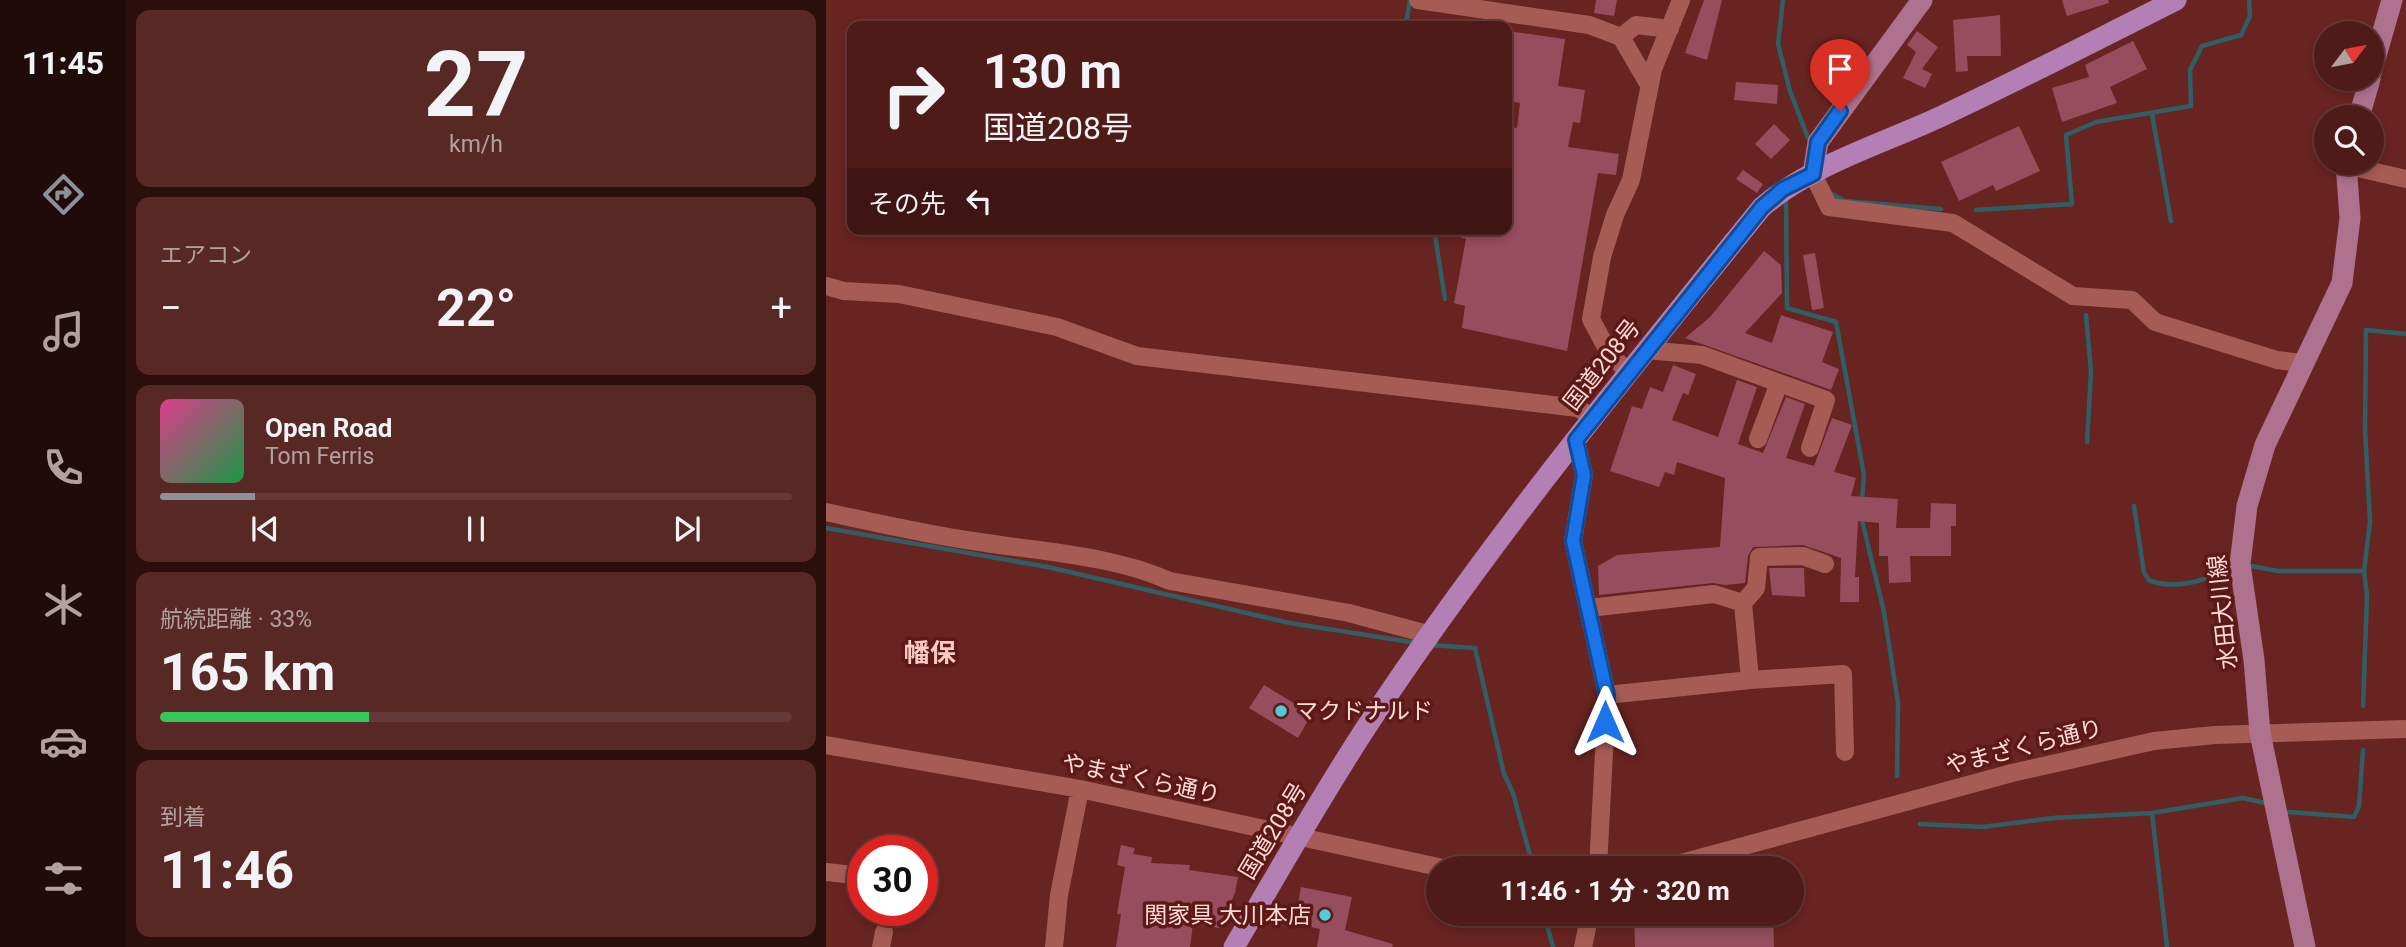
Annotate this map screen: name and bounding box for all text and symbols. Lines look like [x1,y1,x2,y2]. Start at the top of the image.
north arrow [2314,21,2384,91]
map controls [2314,21,2384,175]
text: 27 [424,32,528,138]
pin [1810,39,1870,111]
text: 130 m [983,43,1122,100]
text: 11:45 [22,44,104,82]
icon: right [868,49,959,140]
icon: arrive [1821,50,1859,88]
button: search [2314,105,2384,175]
text: 国道208号 [983,109,1133,147]
text: km/h [449,131,503,158]
icon: directions [39,170,88,219]
icon: left [960,182,998,220]
text: その先 [868,189,946,219]
text: エアコン [160,242,252,269]
text: 22° [436,278,516,339]
text: − [160,286,182,330]
text: + [770,286,792,330]
icon: music [39,307,88,356]
street label: 国道208号 [1558,314,1646,416]
text: Open Road [265,413,393,443]
icon: phone [39,443,88,492]
text: Tom Ferris [265,443,374,470]
icon: previous [246,510,284,548]
icon: pause [457,510,495,548]
icon: next [668,510,706,548]
street label: 水田大川線 [2204,553,2242,671]
icon: climate [39,580,88,629]
text: 航続距離 · 33% [160,606,312,633]
district label: 幡保 [904,638,956,668]
text: 165 km [160,642,335,703]
position arrow [1568,685,1642,759]
place label: マクドナルド [1295,698,1433,725]
marker: マクドナルド [1273,703,1289,719]
street label: やまざくら通り [1943,714,2105,780]
icon: car [39,717,88,766]
street label: やまざくら通り [1059,749,1223,809]
street label: 国道208号 [1234,778,1312,884]
text: 到着 [160,804,206,831]
speed limit sign: 30 [847,835,938,926]
text: 11:46 [160,840,294,901]
icon: filters [39,854,88,903]
text: 11:46 · 1 分 · 320 m [1500,876,1730,906]
place label: 関家具 大川本店 [1144,902,1311,929]
marker: 関家具 大川本店 [1317,907,1333,923]

